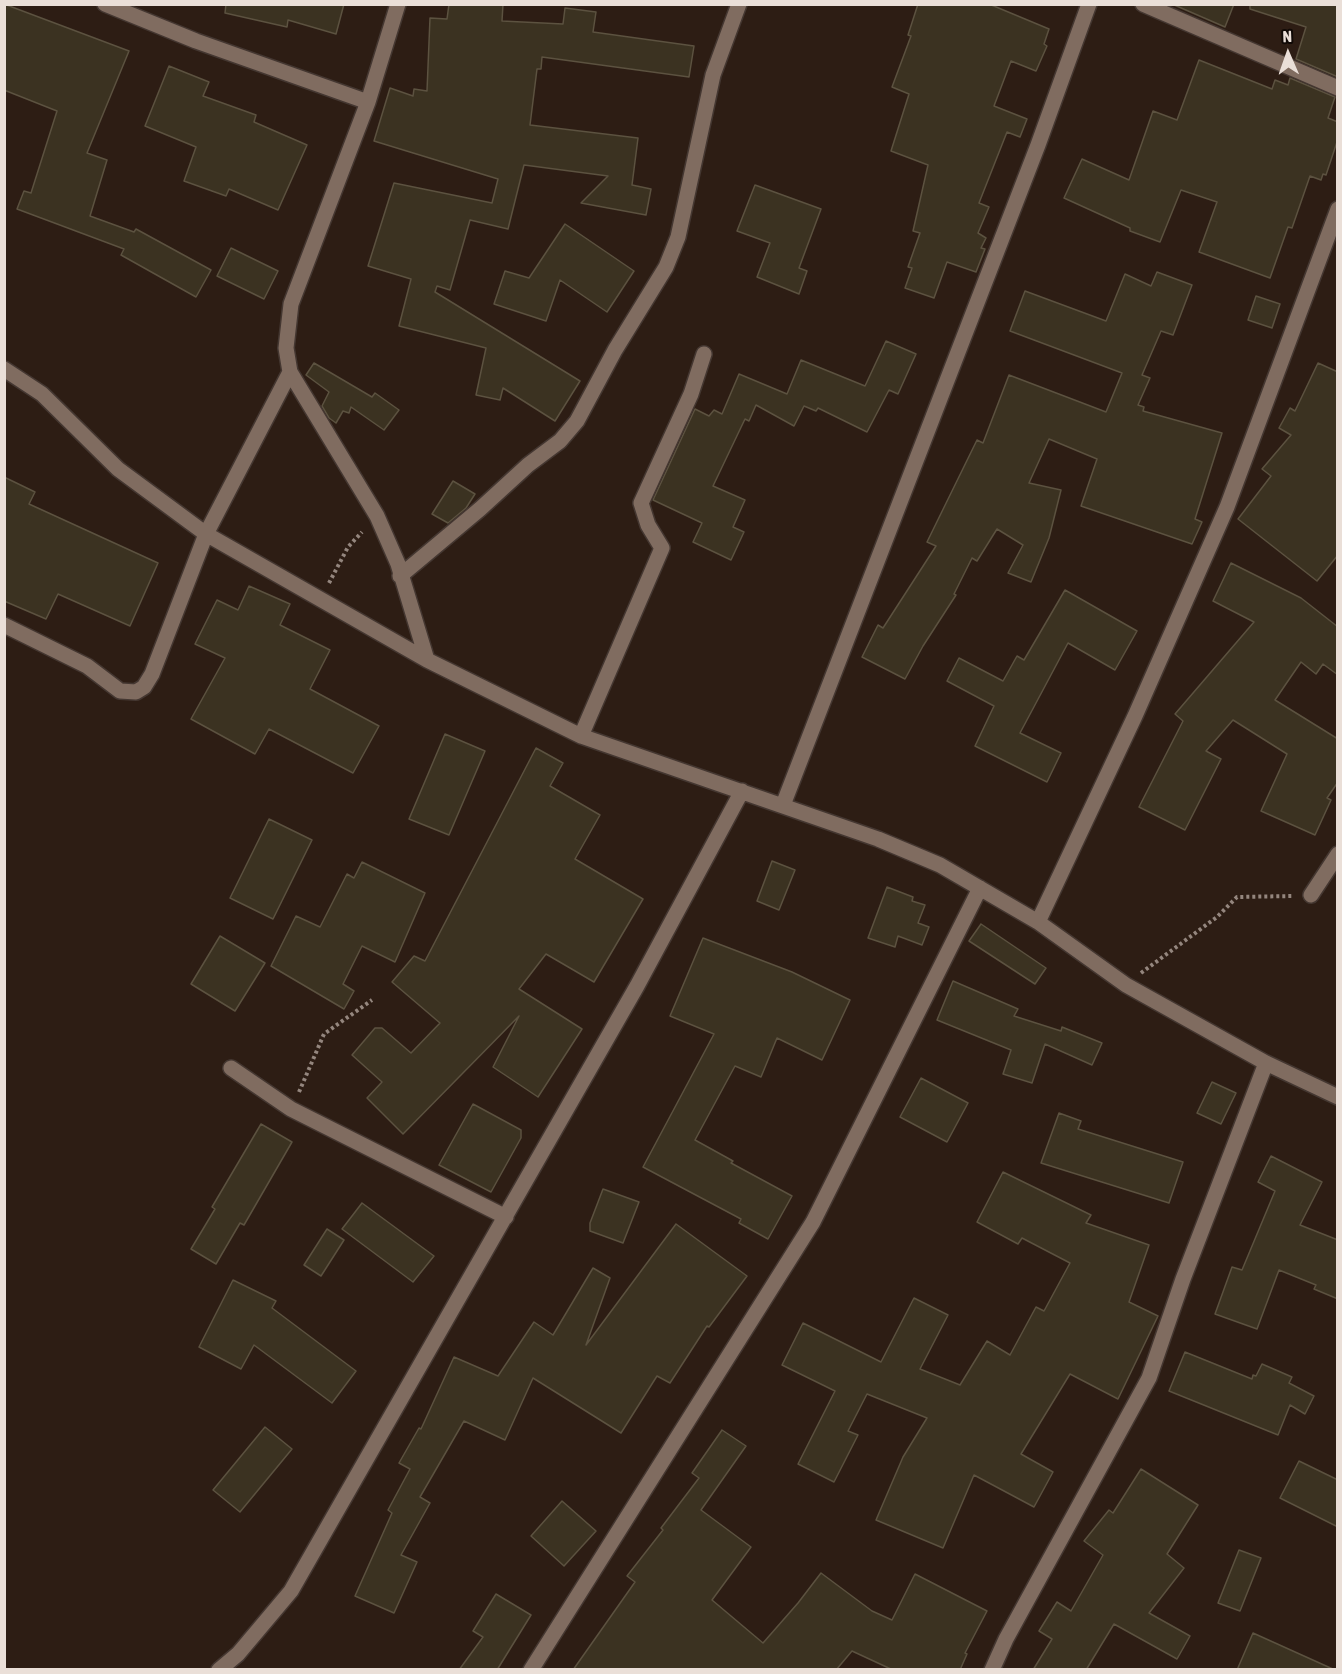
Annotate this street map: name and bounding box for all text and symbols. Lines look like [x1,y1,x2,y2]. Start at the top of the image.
north arrow [1258,24,1318,84]
text: N [1282,27,1292,45]

